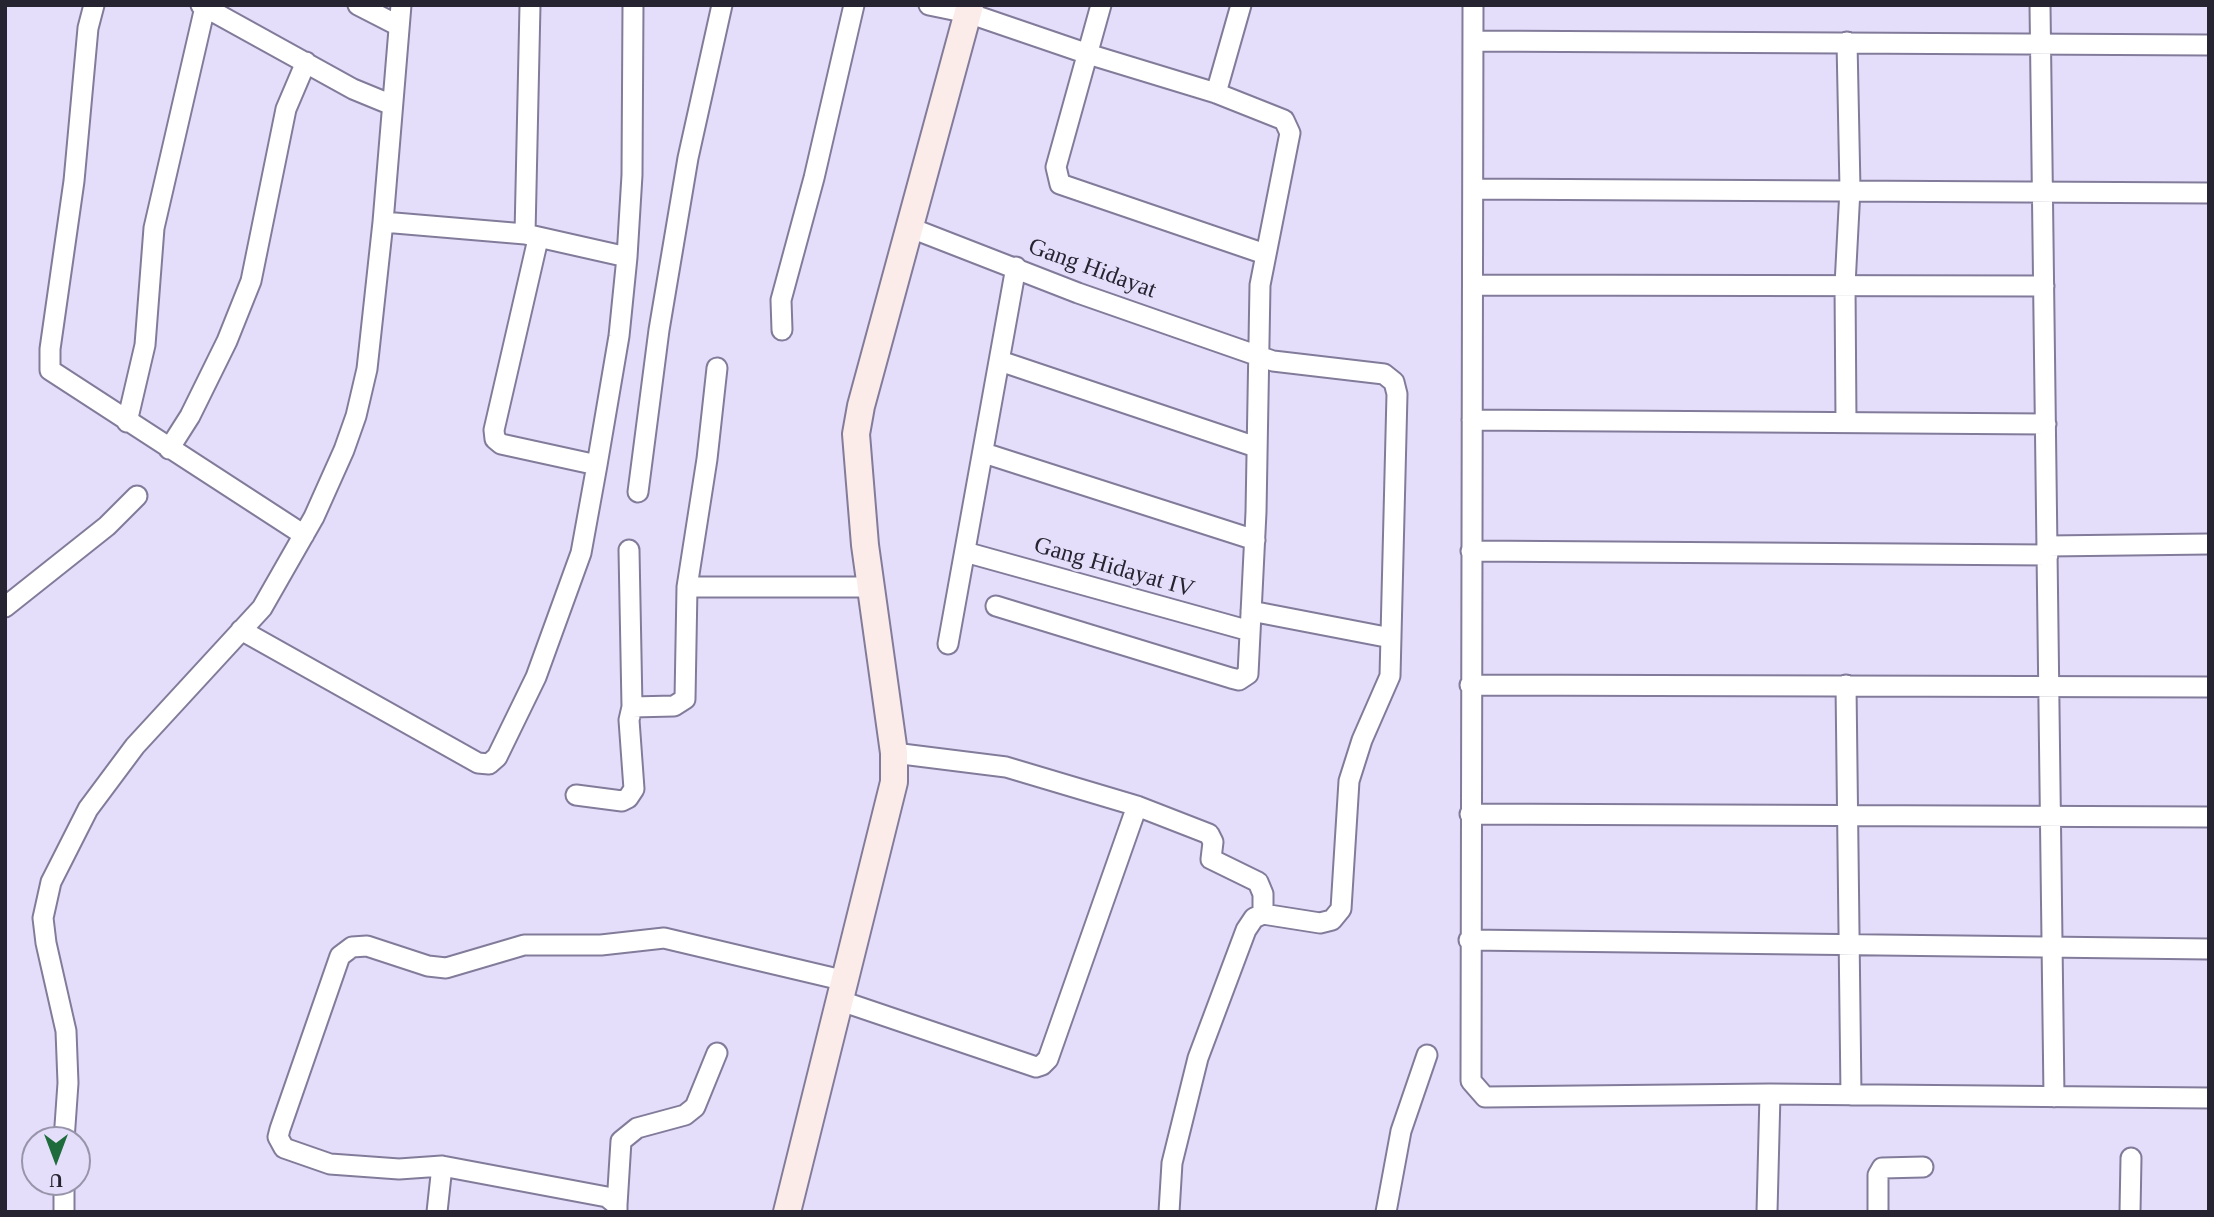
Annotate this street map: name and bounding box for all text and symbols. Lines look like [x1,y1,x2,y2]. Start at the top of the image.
street label: Gang Hidayat [1024,233,1160,305]
street label: Gang Hidayat IV [1031,531,1197,605]
north arrow [21,1126,91,1196]
text: U [49,1170,63,1191]

